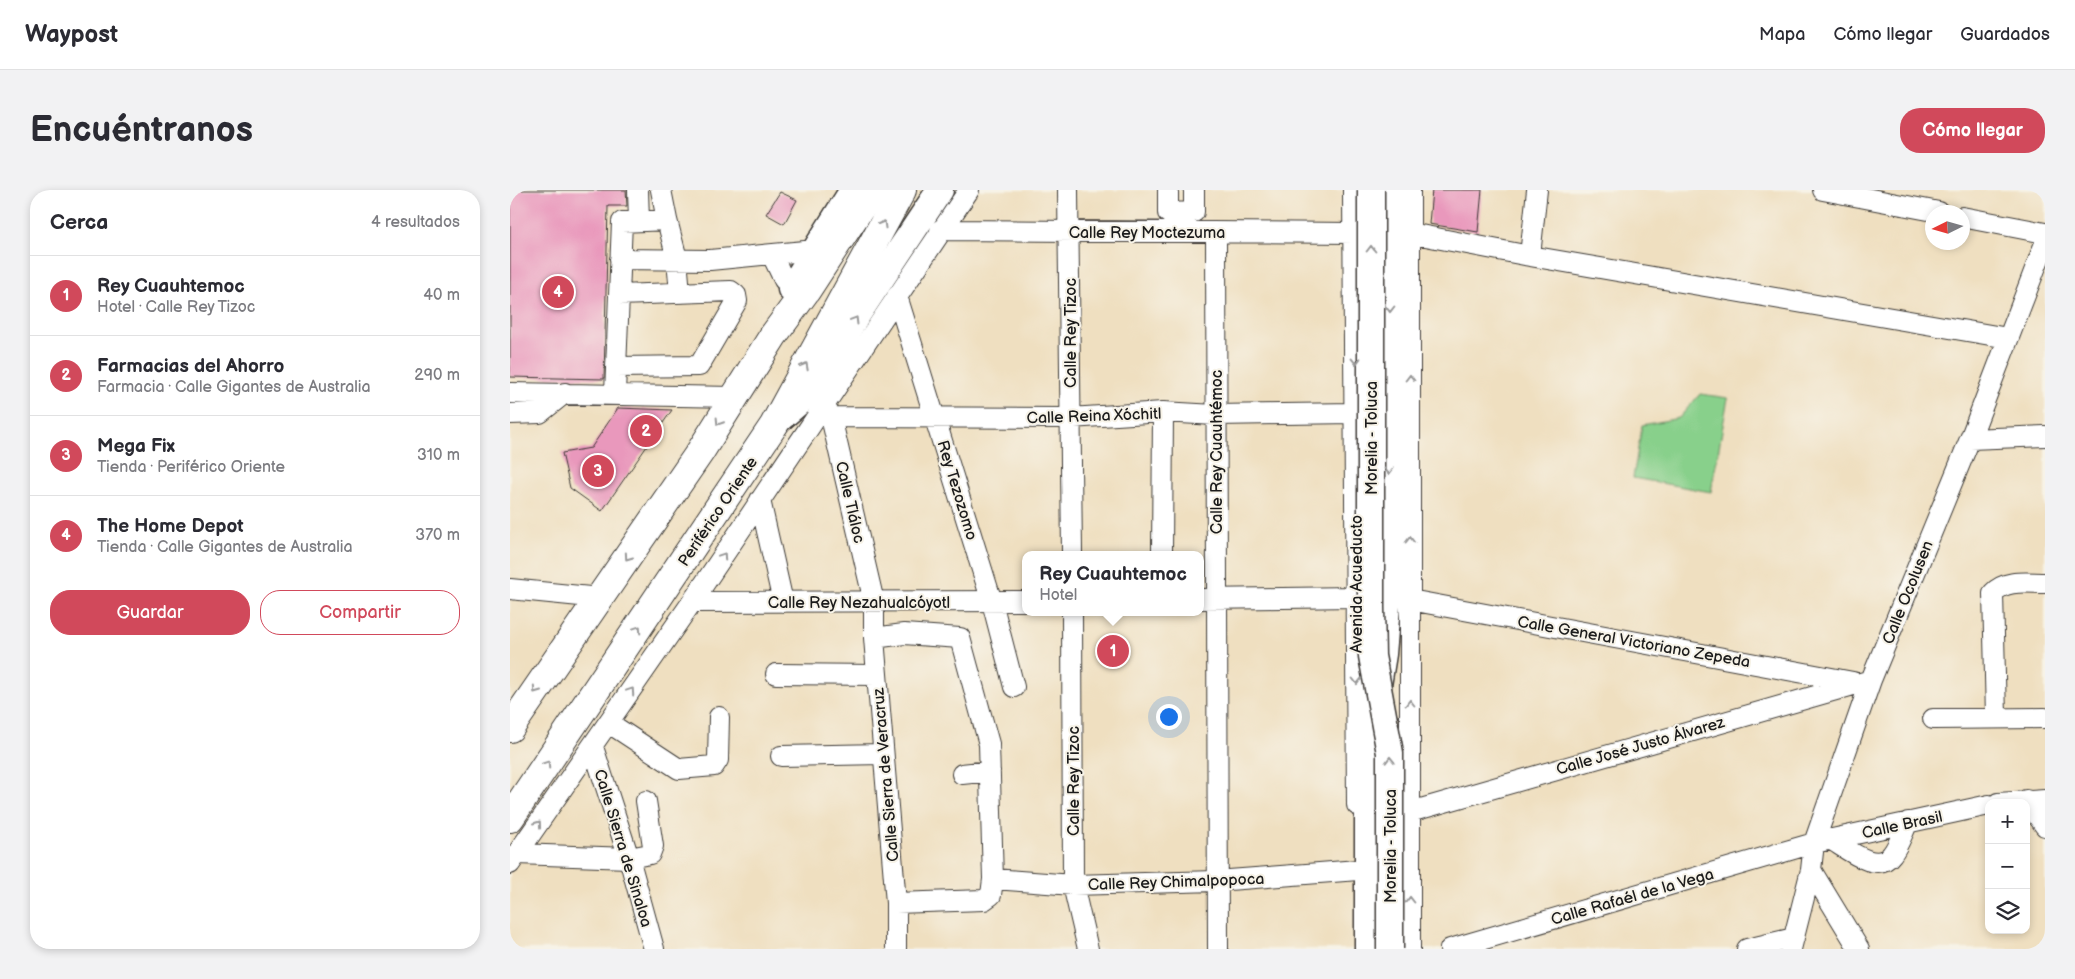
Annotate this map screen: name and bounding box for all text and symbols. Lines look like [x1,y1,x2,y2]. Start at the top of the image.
text: Waypost [25,20,118,49]
text: Mapa [1759,24,1805,45]
text: Cómo llegar [1833,24,1932,45]
text: Guardados [1960,24,2050,45]
button: Cómo llegar [1900,108,2045,153]
text: Encuéntranos [30,109,253,152]
north arrow [1925,205,1970,250]
text: Cerca [50,210,108,235]
text: 4 resultados [371,213,460,232]
one-way arrow [877,220,887,229]
street label: Calle Rey Moctezuma [1069,224,1225,243]
one-way arrow [1366,245,1376,253]
pin: 4 [542,273,574,311]
text: Rey Cuauhtemoc [97,275,245,298]
street label: Calle Rey Tizoc [1062,278,1081,388]
text: 1 [63,286,69,305]
text: 40 m [423,286,460,305]
text: Hotel · Calle Rey Tizoc [97,298,255,317]
one-way arrow [1385,305,1395,313]
one-way arrow [849,316,858,325]
text: Farmacias del Ahorro [97,355,284,378]
one-way arrow [1350,357,1361,365]
one-way arrow [799,363,809,372]
text: 2 [61,366,71,385]
text: 290 m [414,366,460,385]
street label: Calle Rey Cuauhtémoc [1208,370,1227,534]
one-way arrow [1405,374,1415,382]
text: Farmacia · Calle Gigantes de Australia [97,378,371,397]
street label: Morelia - Toluca [1363,381,1382,495]
street label: Calle Reina Xóchitl [1026,405,1162,428]
pin: 2 [630,412,662,450]
one-way arrow [715,416,725,425]
text: Mega Fix [97,435,175,458]
street label: Rey Tezozomo [932,438,981,543]
text: 3 [61,446,71,465]
text: 310 m [417,446,460,465]
pin: 3 [582,452,614,490]
street label: Periférico Oriente [675,453,762,570]
text: Tienda · Periférico Oriente [97,458,285,477]
street label: Calle Tláloc [831,459,868,545]
one-way arrow [1384,468,1394,475]
text: The Home Depot [97,515,244,538]
street label: Avenida Acueducto [1348,515,1367,653]
text: 4 [61,526,71,545]
text: 370 m [415,526,460,545]
one-way arrow [1405,536,1415,544]
text: Tienda · Calle Gigantes de Australia [97,538,353,557]
street label: Calle Ocolusen [1879,538,1938,647]
one-way arrow [625,551,634,560]
popup [1022,551,1204,616]
one-way arrow [717,553,726,562]
text: Rey Cuauhtemoc [1039,563,1187,586]
text: Hotel [1039,586,1077,605]
button: Guardar [50,590,250,635]
button: Compartir [260,590,460,635]
street label: Calle Rey Nezahualcóyotl [768,594,950,613]
street label: Calle General Victoriano Zepeda [1516,613,1752,672]
one-way arrow [632,625,641,635]
pin: 1 [1097,632,1129,670]
one-way arrow [1352,678,1362,685]
one-way arrow [533,685,542,694]
one-way arrow [625,687,634,697]
street label: Calle Sierra de Veracruz [869,687,904,863]
one-way arrow [1405,699,1415,706]
your location [1156,704,1182,730]
street label: Calle José Justo Álvarez [1554,711,1727,780]
street label: Calle Rey Tizoc [1065,726,1084,836]
one-way arrow [1385,756,1395,764]
one-way arrow [541,760,550,769]
street label: Calle Sierra de Sinaloa [589,767,656,930]
street label: Morelia - Toluca [1382,789,1401,903]
map controls [1985,799,2030,934]
button: + [1985,799,2030,844]
street label: Calle Brasil [1860,808,1944,843]
one-way arrow [532,820,541,830]
button: − [1985,844,2030,889]
street label: Calle Rafaél de la Vega [1549,865,1716,930]
street label: Calle Rey Chimalpopoca [1087,870,1265,895]
button: layers [1985,889,2030,934]
one-way arrow [1405,896,1415,904]

